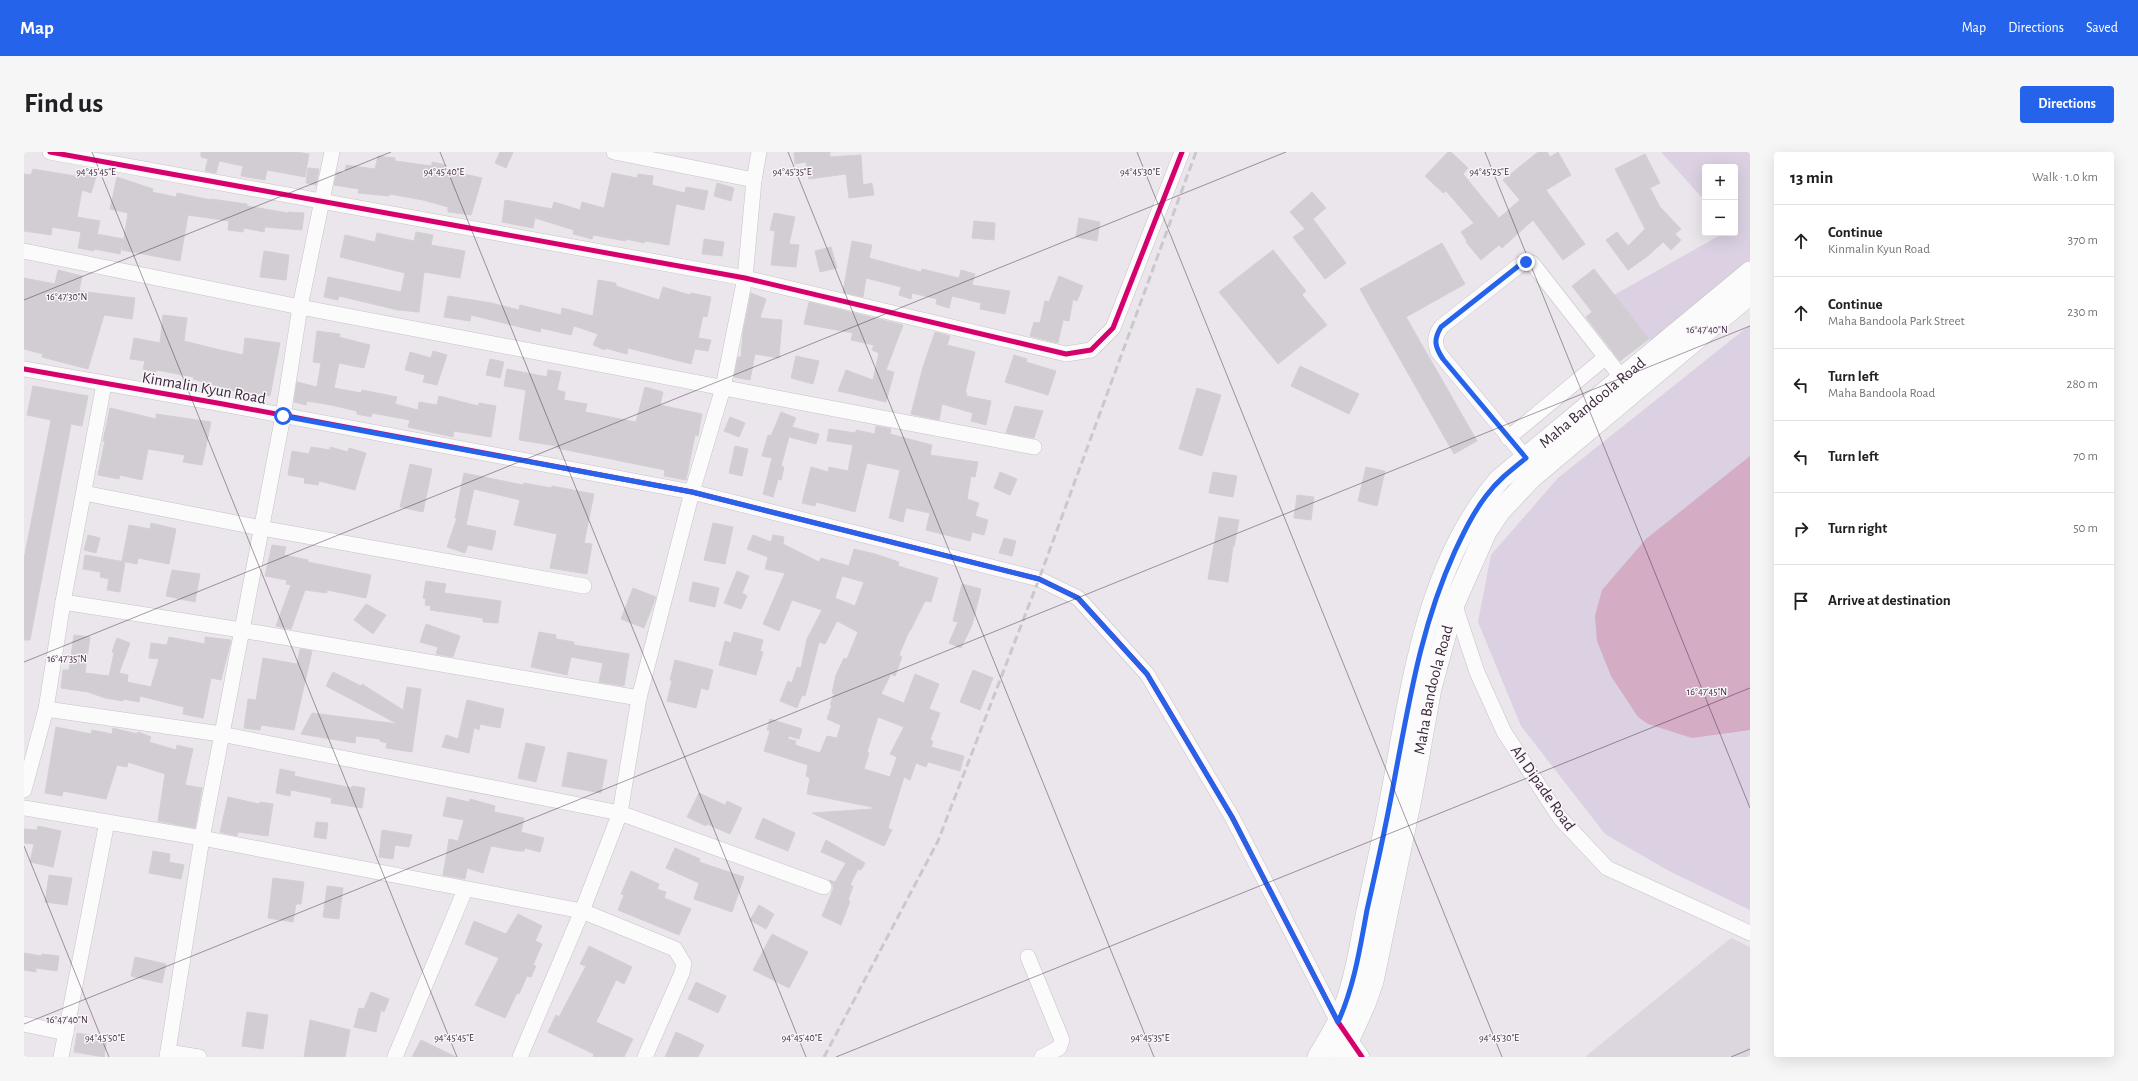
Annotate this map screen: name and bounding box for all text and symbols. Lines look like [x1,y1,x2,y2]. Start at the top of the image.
text: Map [20,19,54,38]
text: Map [1962,21,1986,35]
text: Directions [2008,21,2064,35]
text: Saved [2086,21,2118,35]
button: Directions [2020,86,2114,123]
text: Find us [24,90,103,118]
map controls [1702,164,1738,236]
button: + [1702,164,1738,200]
text: 94°45'45"E [76,167,116,177]
text: 94°45'40"E [424,167,465,177]
text: 94°45'35"E [772,167,812,177]
text: 94°45'30"E [1120,167,1160,177]
text: 94°45'25"E [1469,167,1509,177]
text: 13 min [1790,169,1833,186]
text: Walk · 1.0 km [2032,171,2098,184]
button: − [1702,200,1738,236]
text: Continue [1828,225,1883,240]
icon: ahead [1790,230,1812,252]
text: 370 m [2068,234,2098,247]
text: Kinmalin Kyun Road [1828,243,1930,256]
route end [1517,253,1535,271]
text: 16°47'30"N [47,292,87,302]
text: Continue [1828,297,1883,312]
icon: ahead [1790,302,1812,324]
text: 230 m [2067,306,2098,319]
text: Maha Bandoola Park Street [1828,315,1965,328]
text: 16°47'40"N [1686,325,1728,335]
street label: Maha Bandoola Road [1536,354,1648,451]
street label: Kinmalin Kyun Road [141,369,267,408]
text: Turn left [1828,369,1879,384]
icon: left [1790,374,1812,396]
text: 280 m [2067,378,2098,391]
text: Maha Bandoola Road [1828,387,1935,400]
route start [274,407,292,425]
icon: left [1790,446,1812,468]
text: Turn left [1828,449,1879,464]
text: 70 m [2073,450,2098,463]
icon: right [1790,518,1812,540]
text: Turn right [1828,521,1887,536]
text: 50 m [2073,522,2098,535]
icon: arrive [1790,590,1812,612]
text: Arrive at destination [1828,593,1951,608]
street label: Maha Bandoola Road [1411,623,1456,756]
text: 16°47'35"N [47,654,87,664]
text: 16°47'45"N [1687,687,1727,697]
street label: Ah Dipade Road [1508,742,1578,834]
text: 16°47'40"N [46,1015,88,1025]
text: 94°45'50"E [85,1033,125,1043]
text: 94°45'45"E [434,1033,474,1043]
text: 94°45'40"E [782,1033,823,1043]
text: 94°45'35"E [1130,1033,1170,1043]
text: 94°45'30"E [1479,1033,1519,1043]

